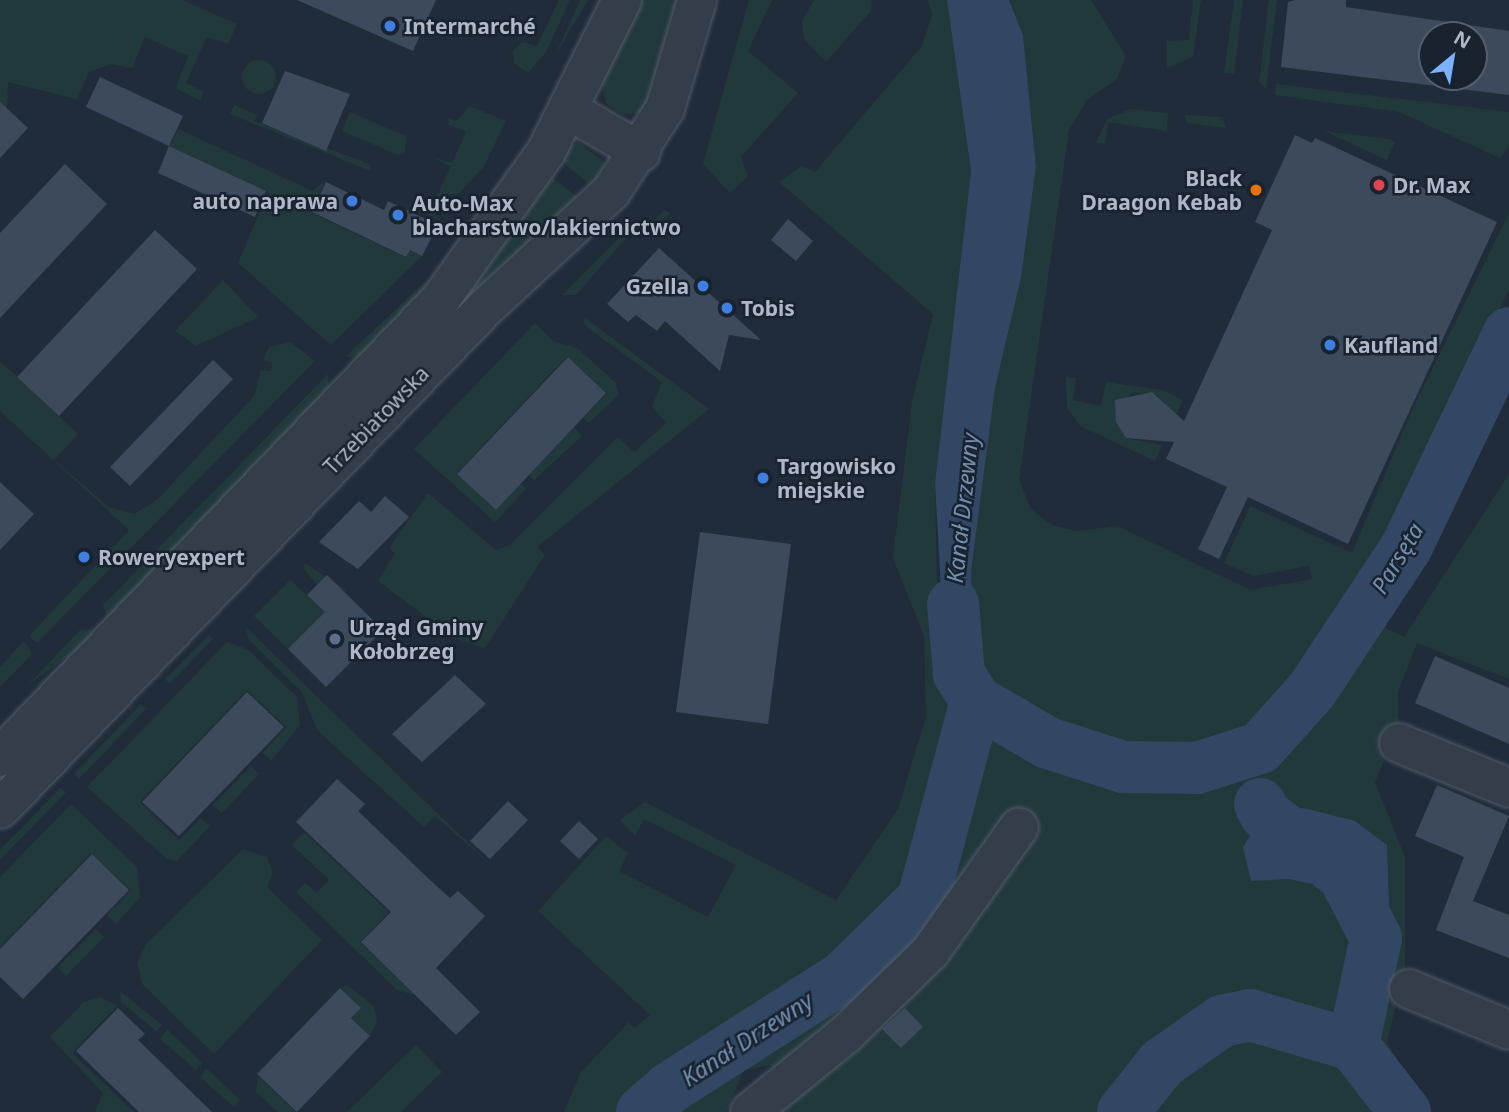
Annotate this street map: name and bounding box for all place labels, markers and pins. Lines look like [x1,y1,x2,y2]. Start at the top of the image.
place label: Intermarché [404,13,536,39]
marker: Intermarché [382,18,398,34]
place label: Black Draagon Kebab [1081,165,1242,215]
place label: Dr. Max [1393,172,1470,198]
marker: Dr. Max [1371,177,1387,193]
marker: Black Draagon Kebab [1248,182,1264,198]
place label: auto naprawa [192,188,338,214]
place label: Auto-Max blacharstwo/lakiernictwo [412,190,681,240]
marker: auto naprawa [344,193,360,209]
marker: Auto-Max blacharstwo/lakiernictwo [390,207,406,223]
place label: Gzella [626,273,689,299]
marker: Gzella [695,278,711,294]
place label: Tobis [741,295,795,321]
marker: Tobis [719,300,735,316]
place label: Kaufland [1344,332,1438,358]
marker: Kaufland [1322,337,1338,353]
place label: Targowisko miejskie [777,453,896,503]
marker: Targowisko miejskie [755,470,771,486]
place label: Roweryexpert [98,544,245,570]
marker: Roweryexpert [76,549,92,565]
place label: Urząd Gminy Kołobrzeg [349,614,484,664]
marker: Urząd Gminy Kołobrzeg [327,631,343,647]

